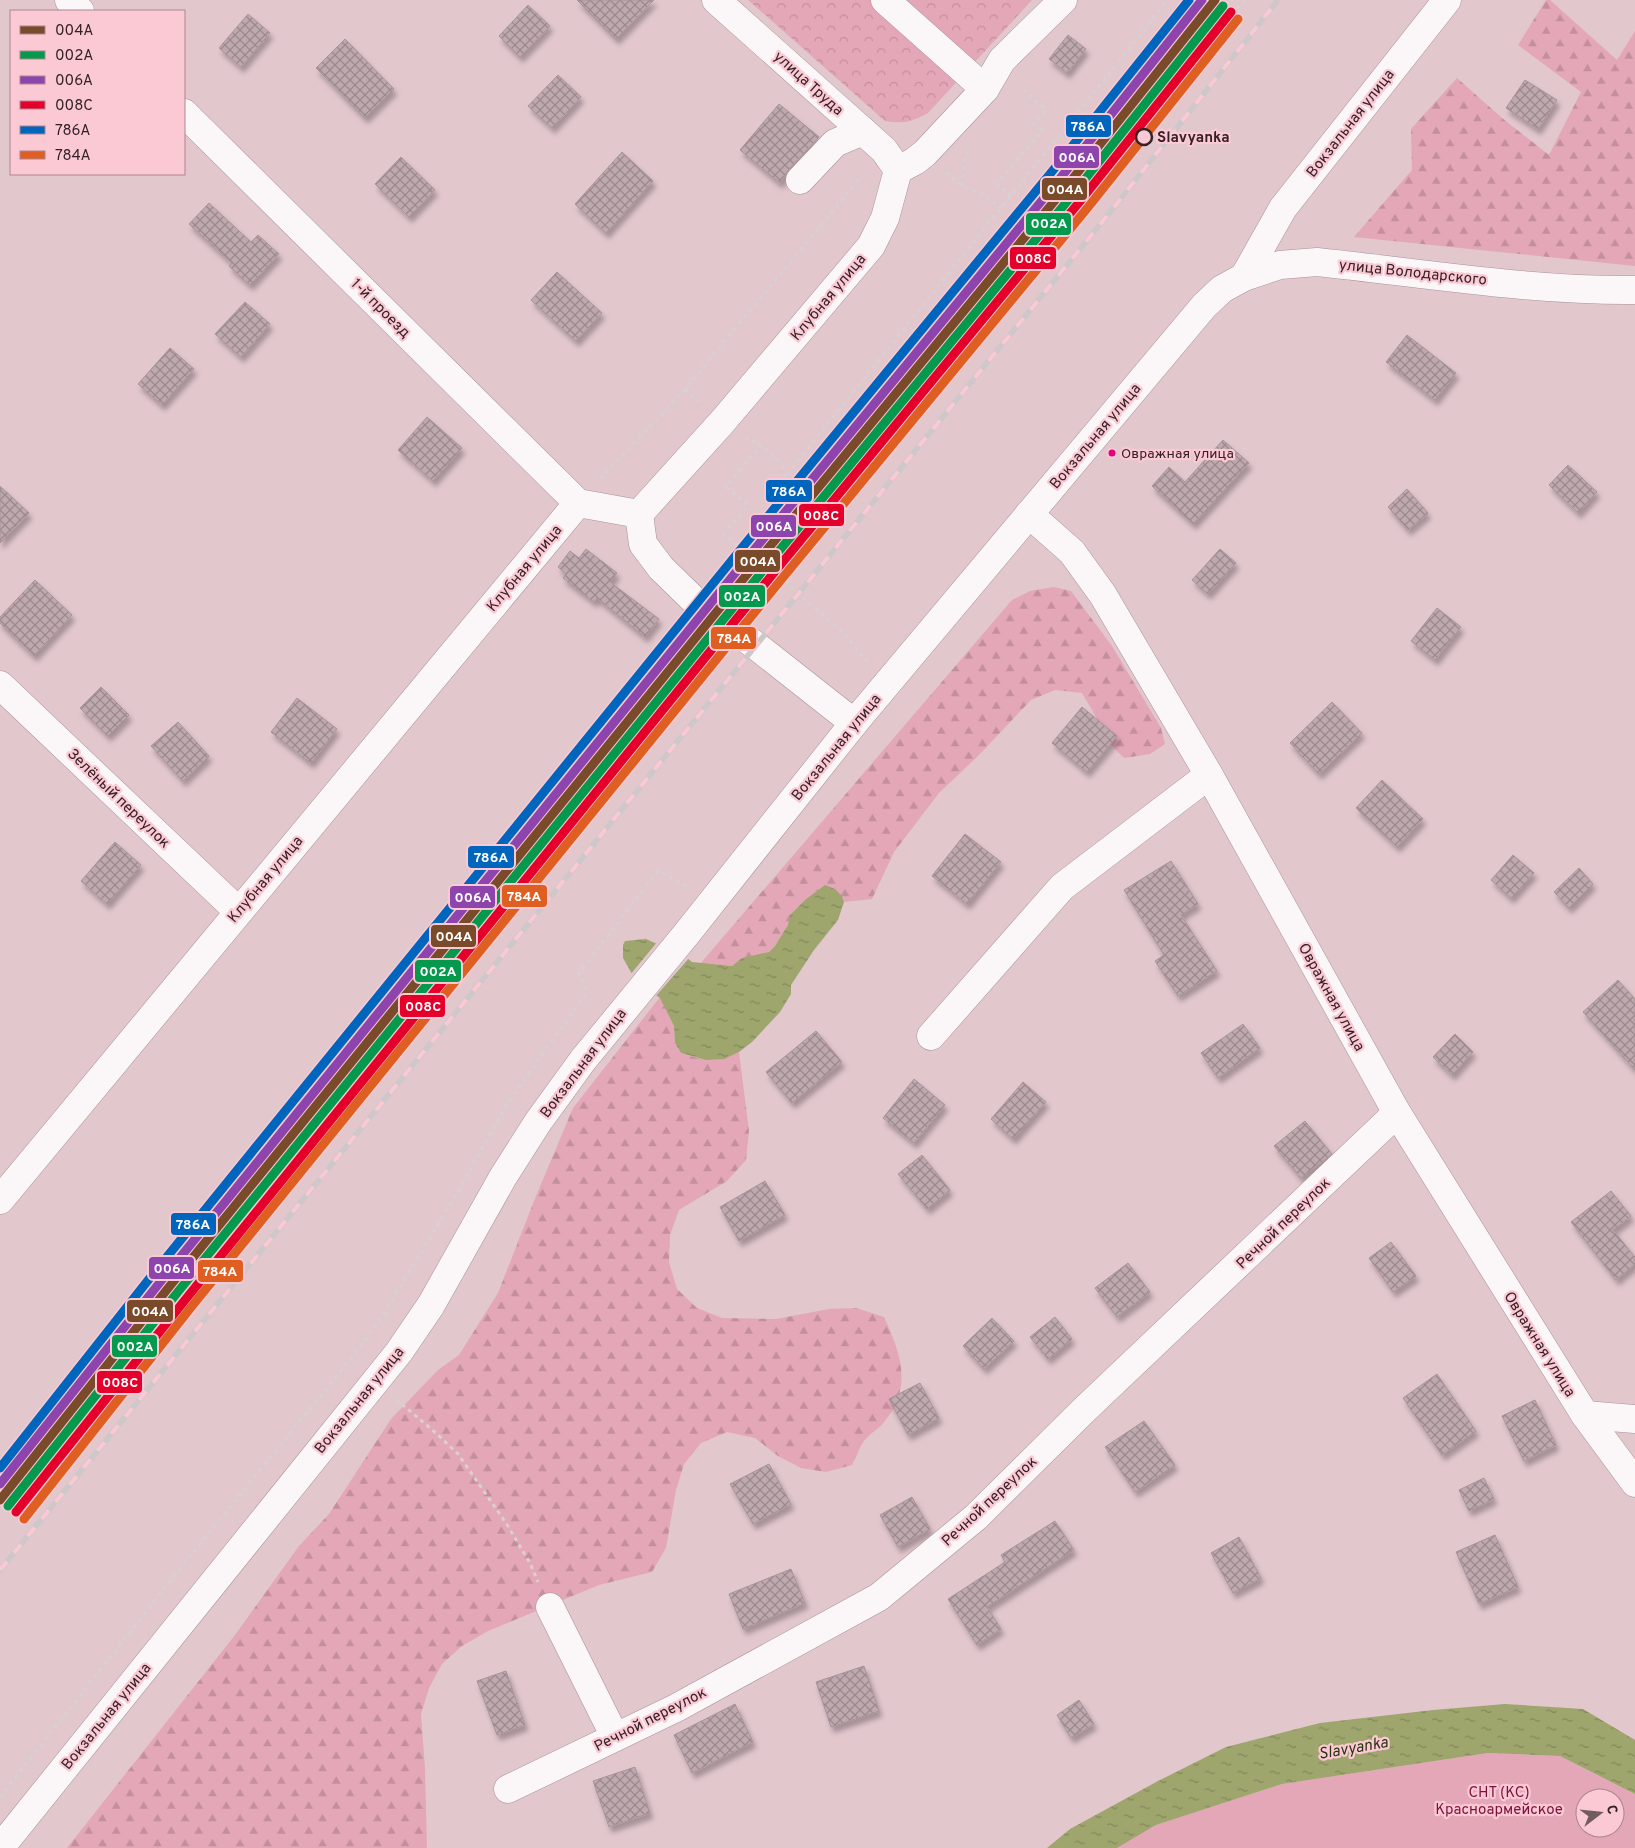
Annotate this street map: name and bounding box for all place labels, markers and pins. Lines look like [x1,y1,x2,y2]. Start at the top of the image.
marker: Slavyanka [1135,128,1153,146]
place label: Slavyanka [1157,129,1230,148]
place label: Овражная улица [1121,446,1234,463]
marker: Овражная улица [1107,448,1117,458]

